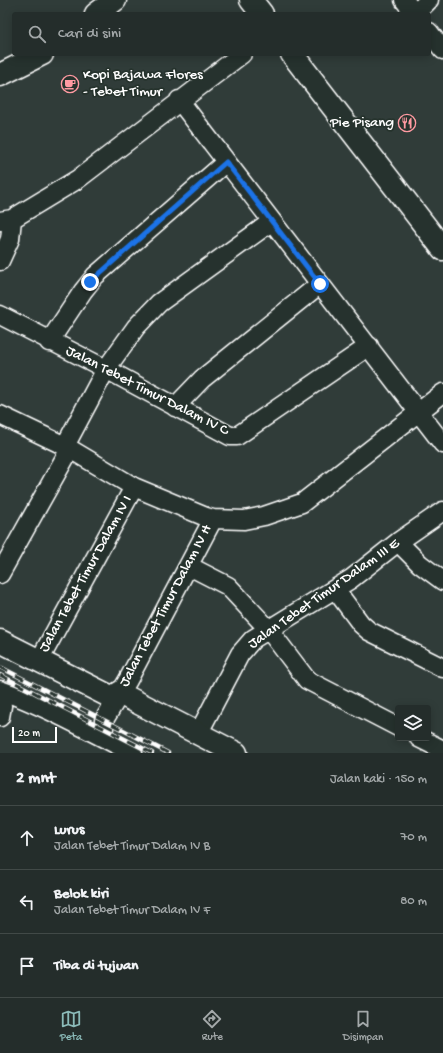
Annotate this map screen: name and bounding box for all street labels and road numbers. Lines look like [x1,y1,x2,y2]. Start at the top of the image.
street label: Jalan Tebet Timur Dalam IV C [62,342,232,440]
street label: Jalan Tebet Timur Dalam IV I [35,493,137,655]
street label: Jalan Tebet Timur Dalam IV H [116,521,217,690]
street label: Jalan Tebet Timur Dalam III E [245,534,404,653]

